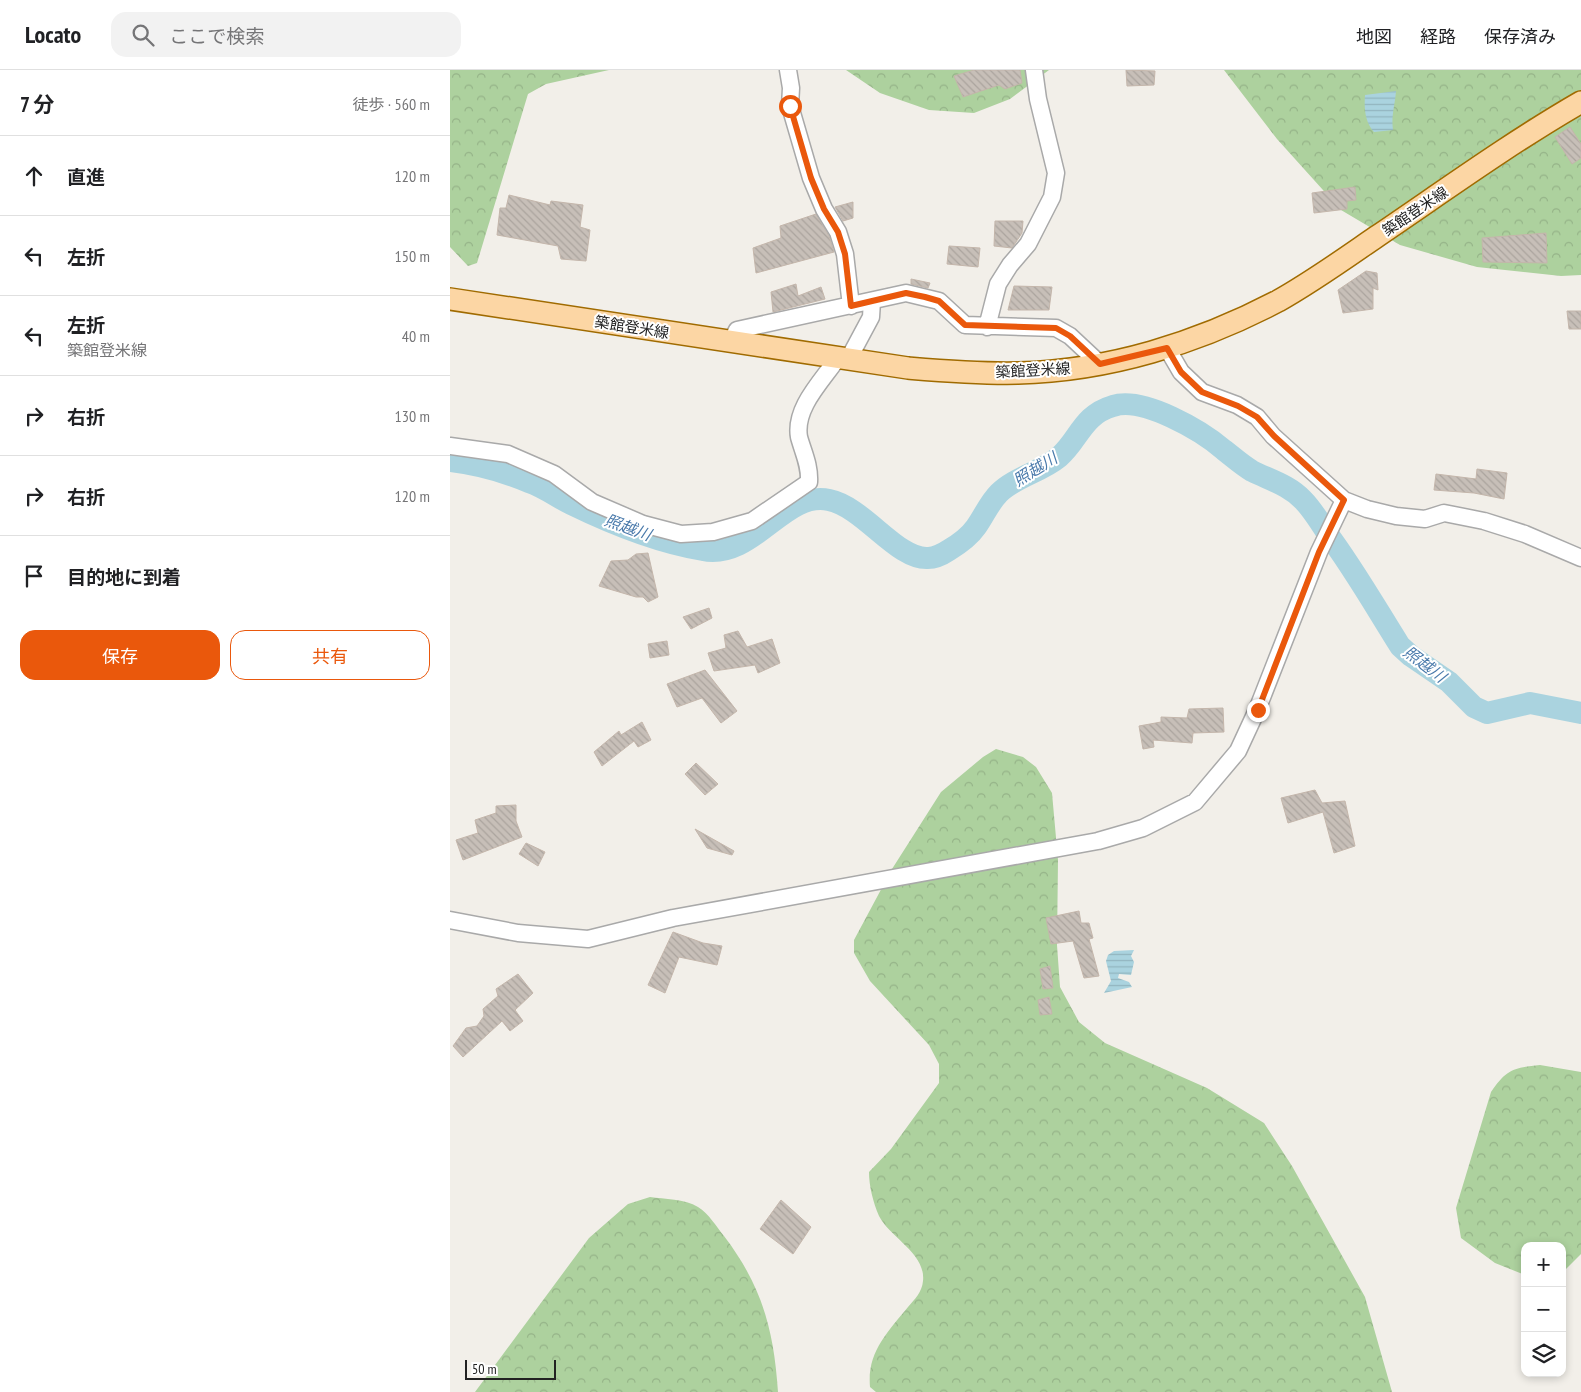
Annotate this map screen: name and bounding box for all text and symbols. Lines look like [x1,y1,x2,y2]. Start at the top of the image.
search box [111,12,461,57]
text: Locato [25,19,81,50]
icon: search [129,21,157,49]
text: ここで検索 [169,24,264,48]
text: 地図 [1356,25,1392,48]
text: 経路 [1420,25,1456,48]
text: 保存済み [1484,25,1556,48]
text: 7 分 [20,91,54,118]
text: 徒歩 · 560 m [352,94,430,114]
route start [779,95,802,118]
icon: ahead [20,162,48,190]
text: 直進 [67,165,105,189]
text: 120 m [395,166,430,186]
street label: 築館登米線 [1379,182,1451,240]
icon: left [20,242,48,270]
text: 左折 [67,245,105,269]
text: 150 m [395,246,430,266]
street label: 築館登米線 [593,312,671,342]
text: 左折 [67,313,105,337]
icon: left [20,322,48,350]
text: 40 m [402,326,430,346]
text: 築館登米線 [67,340,147,360]
street label: 築館登米線 [995,359,1071,381]
icon: right [20,402,48,430]
text: 右折 [67,405,105,429]
text: 130 m [395,406,430,426]
water label: 照越川 [1009,447,1062,490]
icon: right [20,482,48,510]
text: 右折 [67,485,105,509]
text: 120 m [395,486,430,506]
water label: 照越川 [602,509,656,545]
icon: arrive [20,562,48,590]
text: 目的地に到着 [67,565,181,589]
button: 保存 [20,630,220,680]
button: 共有 [230,630,430,680]
water label: 照越川 [1400,642,1452,688]
route end [1247,699,1270,722]
map controls [1521,1242,1566,1377]
button: + [1521,1242,1566,1287]
button: − [1521,1287,1566,1332]
button: layers [1521,1332,1566,1377]
scale bar [465,1357,556,1380]
text: 50 m [472,1360,497,1378]

